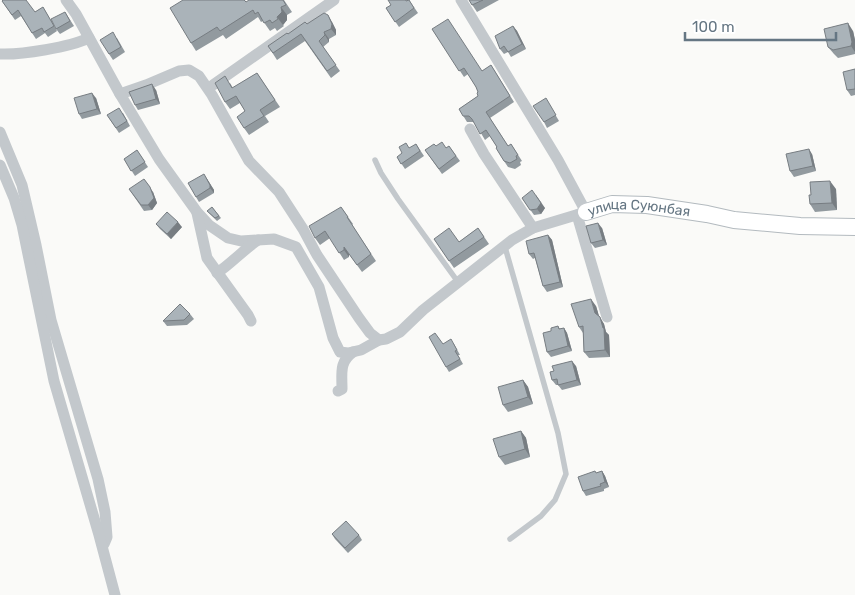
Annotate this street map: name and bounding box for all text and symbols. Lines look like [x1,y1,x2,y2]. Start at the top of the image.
scale bar [685,10,836,42]
text: 100 m [692,18,734,36]
street label: улица Суюнбая [586,196,691,220]

